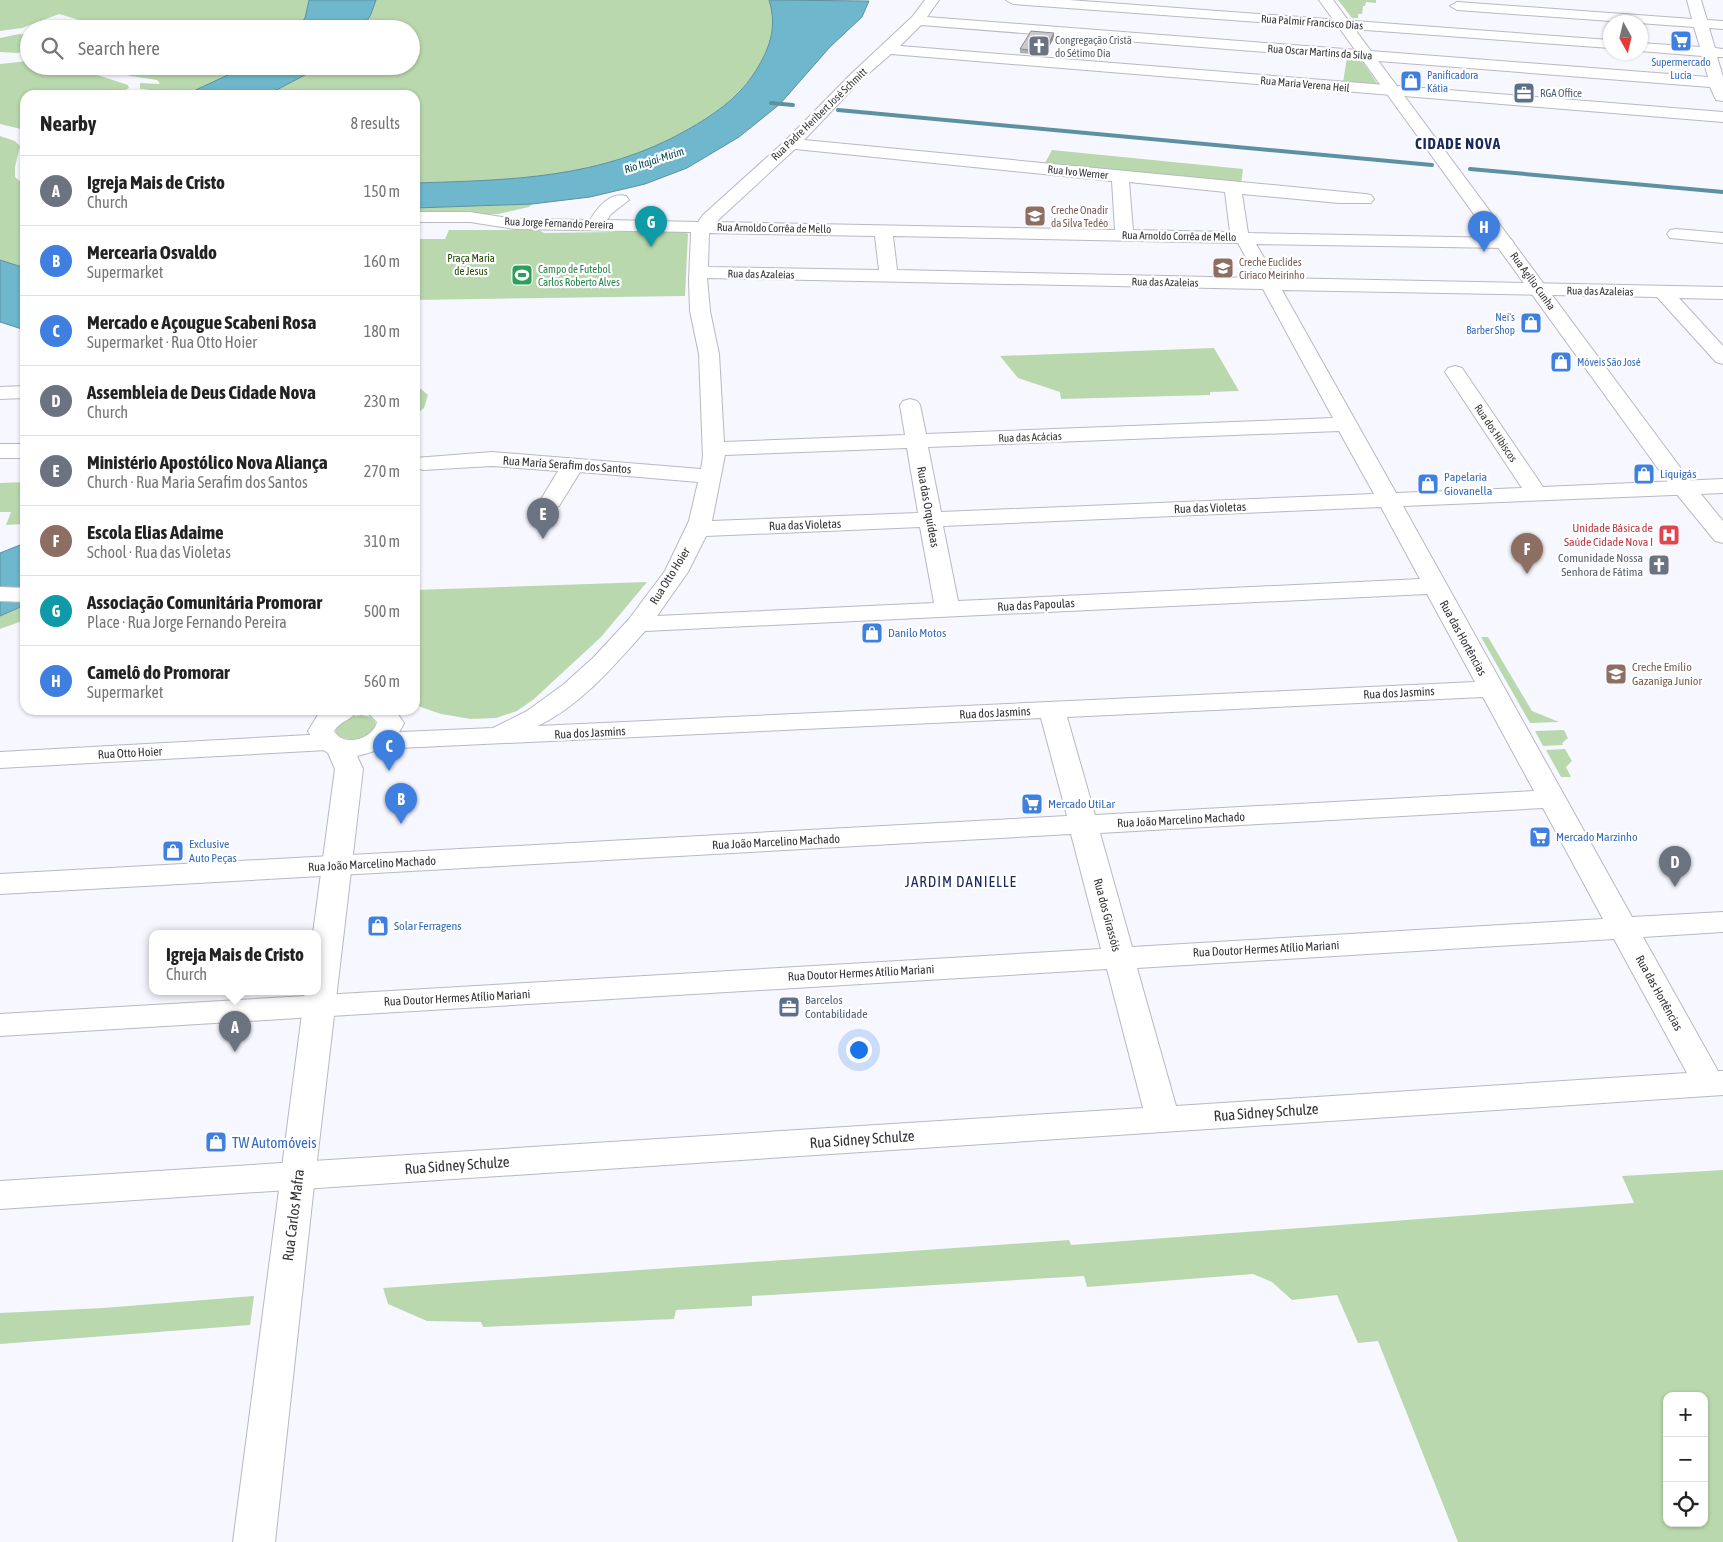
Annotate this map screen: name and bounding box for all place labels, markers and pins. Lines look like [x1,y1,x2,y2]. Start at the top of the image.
supermarket icon: Supermercado Lucia [1669,29,1693,53]
church icon: Congregação Cristã do Sétimo Dia [1027,34,1051,58]
place label: Congregação Cristã do Sétimo Dia [1055,34,1132,59]
place label: Supermercado Lucia [1651,56,1711,81]
shop icon: Panificadora Kátia [1399,69,1423,93]
place label: Panificadora Kátia [1427,69,1478,94]
office icon: RGA Office [1512,81,1536,105]
place label: RGA Office [1540,87,1582,99]
school or university icon: Creche Onadir da Silva Tedéo [1023,204,1047,228]
place label: Creche Onadir da Silva Tedéo [1051,204,1109,229]
pin: G [635,206,667,247]
pin: H [1468,211,1500,252]
school or university icon: Creche Euclides Ciriaco Meirinho [1211,256,1235,280]
place label: Creche Euclides Ciriaco Meirinho [1239,256,1305,281]
sports icon: Campo de Futebol Carlos Roberto Alves [510,263,534,287]
place label: Campo de Futebol Carlos Roberto Alves [538,263,620,288]
place label: Nei's Barber Shop [1466,311,1515,336]
shop icon: Nei's Barber Shop [1519,311,1543,335]
shop icon: Móveis São José [1549,350,1573,374]
place label: Móveis São José [1577,356,1641,368]
shop icon: Liquigás [1632,462,1656,486]
place label: Liquigás [1660,467,1696,481]
place label: Papelaria Giovanella [1444,470,1492,498]
shop icon: Papelaria Giovanella [1416,472,1440,496]
pin: E [527,498,559,539]
place label: Unidade Básica de Saúde Cidade Nova I [1564,521,1653,549]
hospital icon: Unidade Básica de Saúde Cidade Nova I [1657,523,1681,547]
pin: F [1511,533,1543,574]
place label: Comunidade Nossa Senhora de Fátima [1558,551,1643,579]
church icon: Comunidade Nossa Senhora de Fátima [1647,553,1671,577]
shop icon: Danilo Motos [860,621,884,645]
place label: Danilo Motos [888,626,946,640]
place label: Creche Emílio Gazaniga Junior [1632,660,1702,688]
school or university icon: Creche Emílio Gazaniga Junior [1604,662,1628,686]
pin: C [373,730,405,771]
pin: B [385,783,417,824]
supermarket icon: Mercado UtiLar [1020,792,1044,816]
place label: Mercado UtiLar [1048,797,1116,811]
supermarket icon: Mercado Marzinho [1528,825,1552,849]
place label: Mercado Marzinho [1556,830,1638,844]
place label: Exclusive Auto Peças [189,837,237,865]
shop icon: Exclusive Auto Peças [161,839,185,863]
pin: D [1659,846,1691,887]
shop icon: Solar Ferragens [366,914,390,938]
place label: Solar Ferragens [394,919,462,933]
place label: Barcelos Contabilidade [805,993,868,1021]
office icon: Barcelos Contabilidade [777,995,801,1019]
pin: A [219,1011,251,1052]
shop icon: TW Automóveis [204,1130,228,1154]
place label: TW Automóveis [232,1134,317,1151]

